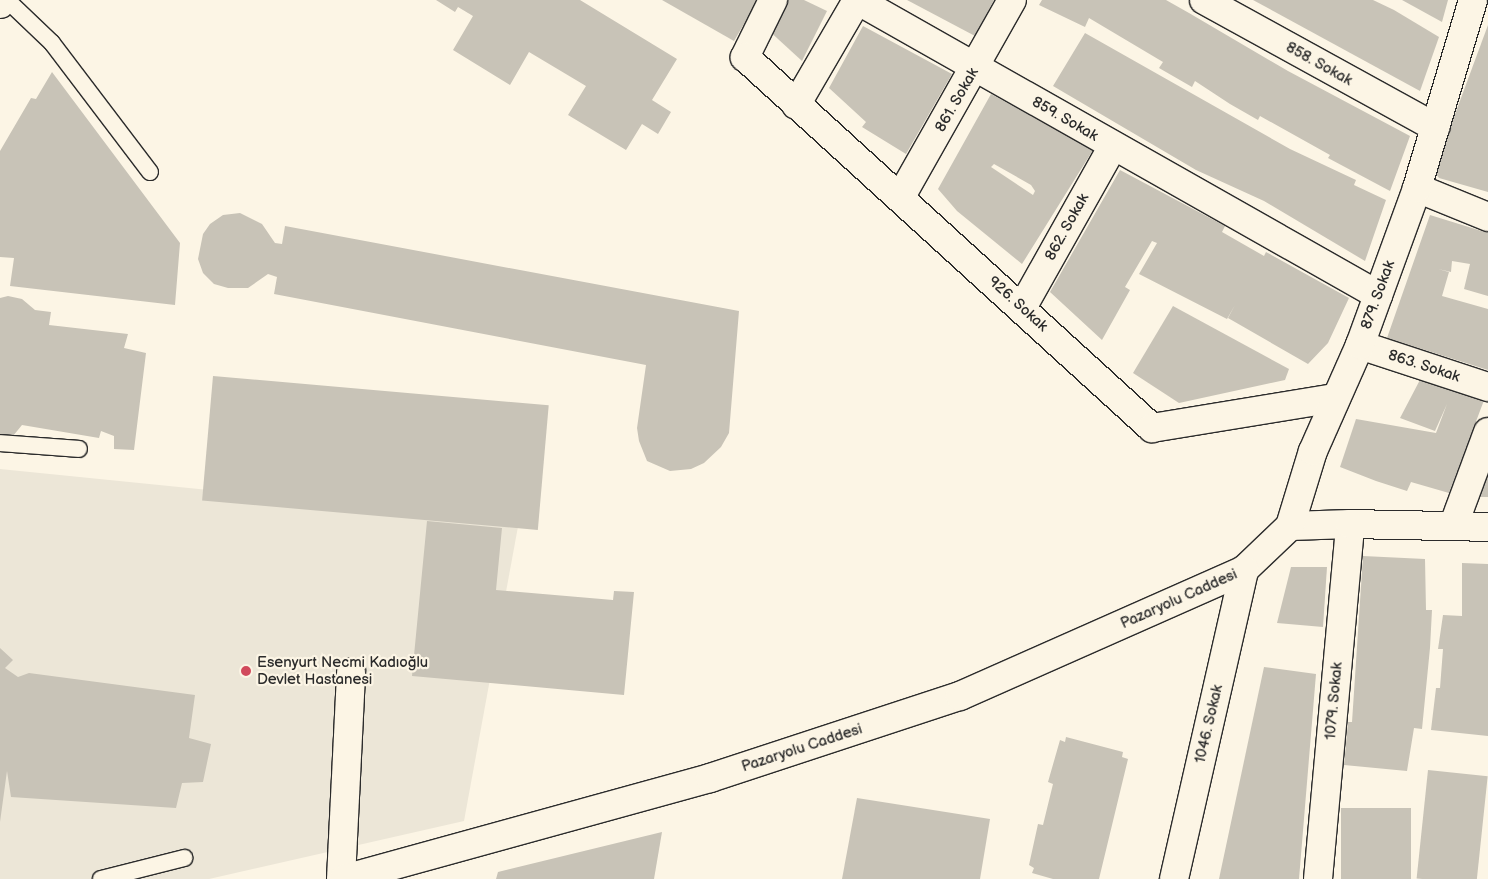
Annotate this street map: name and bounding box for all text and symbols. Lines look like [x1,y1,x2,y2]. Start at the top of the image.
street label: 858. Sokak [1282,38,1356,90]
street label: 861. Sokak [931,65,983,135]
street label: 859. Sokak [1029,93,1101,145]
street label: 862. Sokak [1041,190,1093,264]
street label: 879. Sokak [1357,258,1399,332]
street label: 926. Sokak [984,272,1052,336]
street label: 863. Sokak [1386,346,1462,386]
street label: Pazaryolu Caddesi [1118,565,1240,633]
place label: Esenyurt Necmi Kadıoğlu Devlet Hastanesi [257,653,428,688]
street label: 1079. Sokak [1322,661,1346,741]
marker: Esenyurt Necmi Kadıoğlu Devlet Hastanesi [239,664,253,678]
street label: 1046. Sokak [1191,683,1227,765]
street label: Pazaryolu Caddesi [739,720,865,776]

